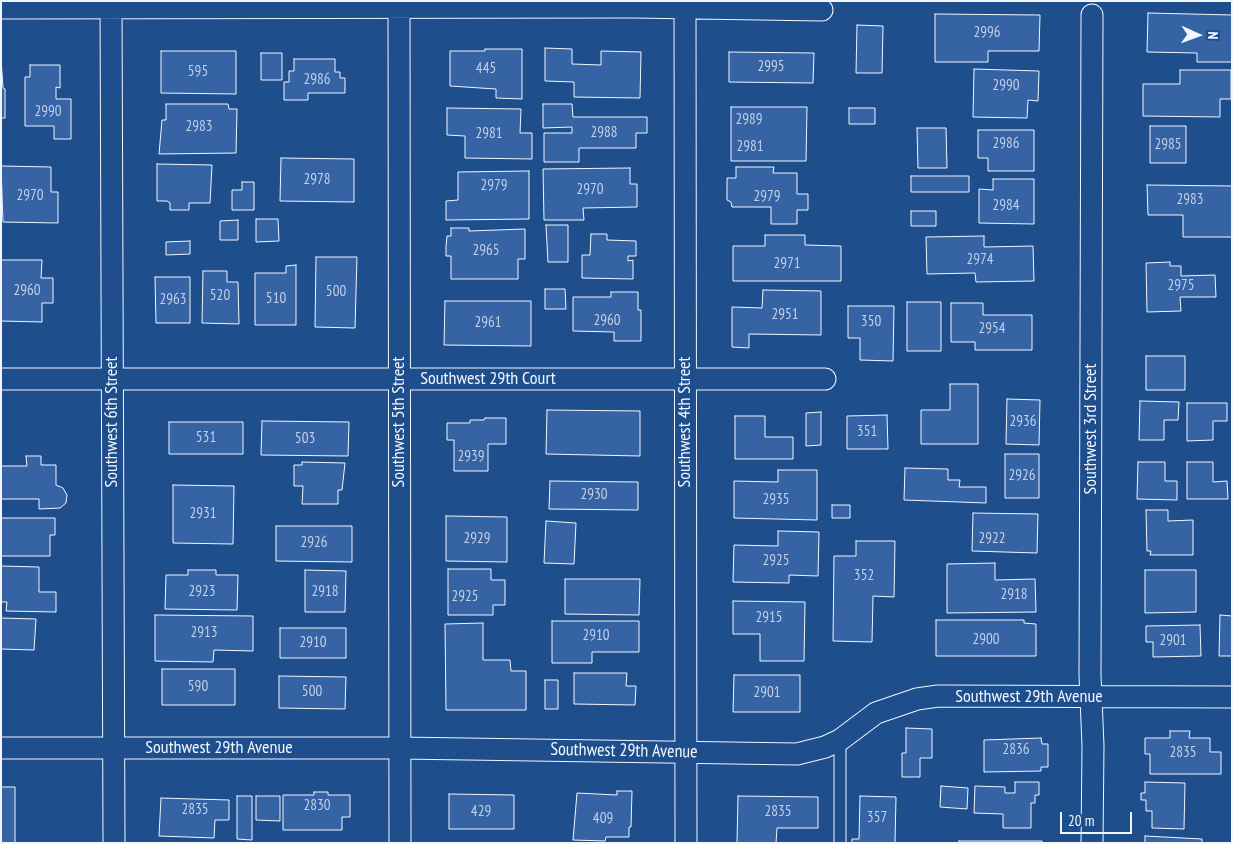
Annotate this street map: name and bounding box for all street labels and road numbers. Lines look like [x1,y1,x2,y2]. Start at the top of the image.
street label: Southwest 6th Street [101,357,123,487]
street label: Southwest 5th Street [388,357,410,487]
street label: Southwest 4th Street [674,357,696,487]
street label: Southwest 3rd Street [1080,364,1102,494]
street label: Southwest 29th Court [420,368,556,390]
street label: Southwest 29th Avenue [955,686,1103,708]
street label: Southwest 29th Avenue [145,737,293,759]
street label: Southwest 29th Avenue [550,739,698,763]

